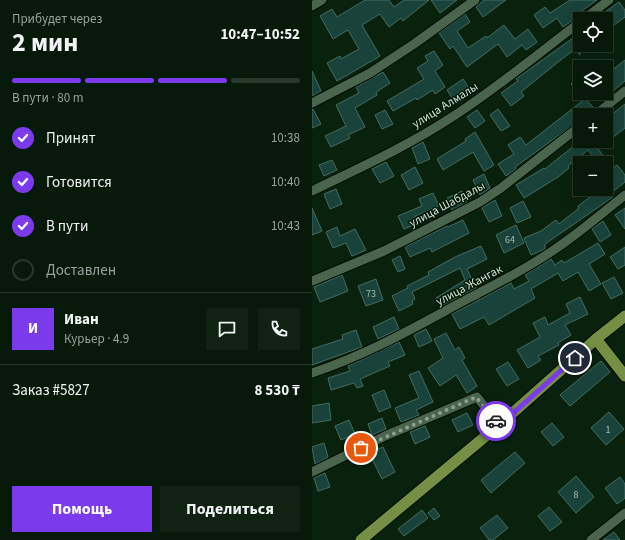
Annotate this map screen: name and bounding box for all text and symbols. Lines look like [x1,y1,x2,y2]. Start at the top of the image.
text: Прибудет через [12,10,102,28]
map controls [573,12,613,196]
button: locate [573,12,613,52]
text: 2 мин [12,24,78,61]
text: 10:47–10:52 [220,24,300,45]
button: layers [573,60,613,100]
street label: улица Алмалы [409,78,482,133]
text: В пути · 80 m [12,89,84,107]
button: + [573,108,613,148]
icon: check [12,127,34,149]
text: Принят [46,128,96,149]
text: 10:38 [271,129,300,147]
button: − [573,156,613,196]
icon: check [12,171,34,193]
text: Готовится [46,172,112,193]
text: 10:40 [271,173,300,191]
street label: улица Шабдалы [406,177,488,232]
icon: check [12,215,34,237]
text: В пути [46,216,89,237]
text: 10:43 [271,217,300,235]
house number: 64 [505,233,515,247]
text: Доставлен [46,260,116,281]
street label: улица Жангак [433,261,506,310]
house number: 73 [366,287,376,301]
button: chat [206,308,248,350]
button: phone [258,308,300,350]
text: Иван [64,309,99,330]
text: И [28,318,38,339]
text: Курьер · 4.9 [64,330,129,348]
pin [558,341,592,375]
icon: home [564,347,586,369]
text: Заказ #5827 [12,380,90,401]
text: 8 530 ₸ [254,380,300,401]
courier [476,401,516,441]
icon: car [485,410,507,432]
house number: 1 [606,423,611,437]
pin [344,431,378,465]
icon: bag [350,437,372,459]
button: Помощь [12,486,152,532]
button: Поделиться [160,486,300,532]
house number: 8 [574,488,579,502]

